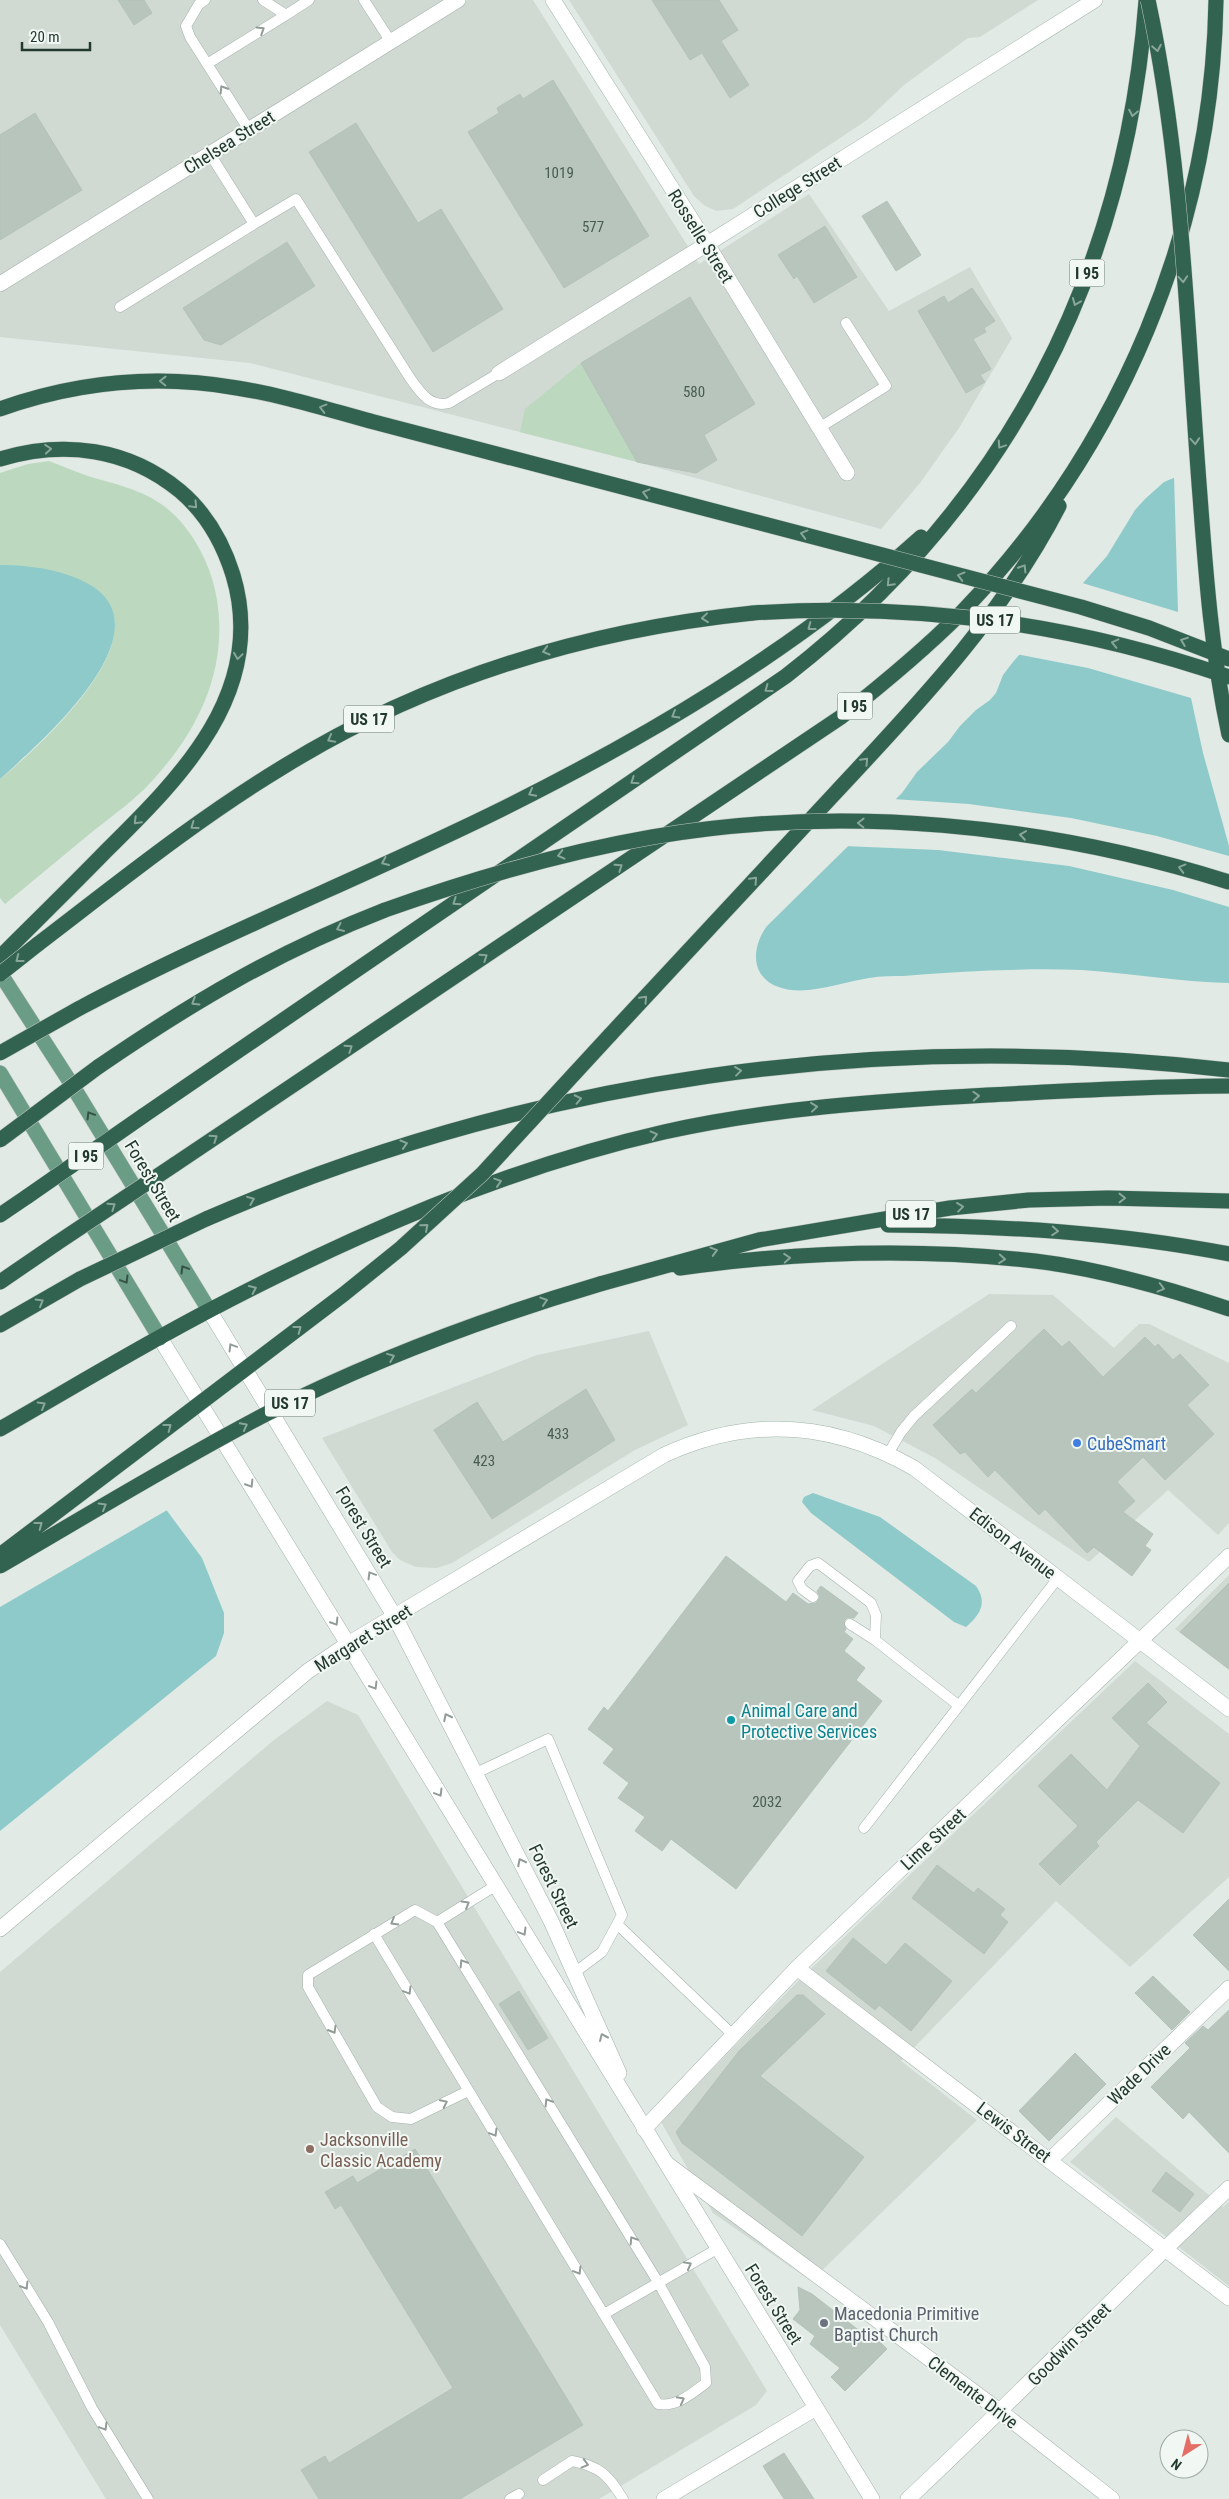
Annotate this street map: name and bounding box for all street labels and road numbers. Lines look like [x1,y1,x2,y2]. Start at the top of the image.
street label: Chelsea Street [180,106,278,178]
street label: College Street [749,152,845,222]
street label: Rosselle Street [664,185,738,287]
road number: I 95 [1070,260,1104,286]
road number: US 17 [970,606,1020,634]
road number: I 95 [838,692,872,719]
road number: US 17 [344,706,394,732]
street label: Forest Street [121,1137,185,1225]
road number: I 95 [68,1142,104,1170]
road number: US 17 [886,1200,936,1228]
road number: US 17 [265,1390,315,1416]
street label: Forest Street [332,1483,396,1571]
street label: Edison Avenue [966,1503,1060,1583]
street label: Margaret Street [311,1600,415,1676]
street label: Lime Street [896,1804,970,1874]
street label: Forest Street [525,1840,583,1932]
street label: Wade Drive [1103,2039,1175,2109]
street label: Lewis Street [973,2097,1055,2167]
street label: Forest Street [741,2260,807,2348]
street label: Goodwin Street [1023,2298,1115,2390]
street label: Clemente Drive [924,2351,1022,2433]

